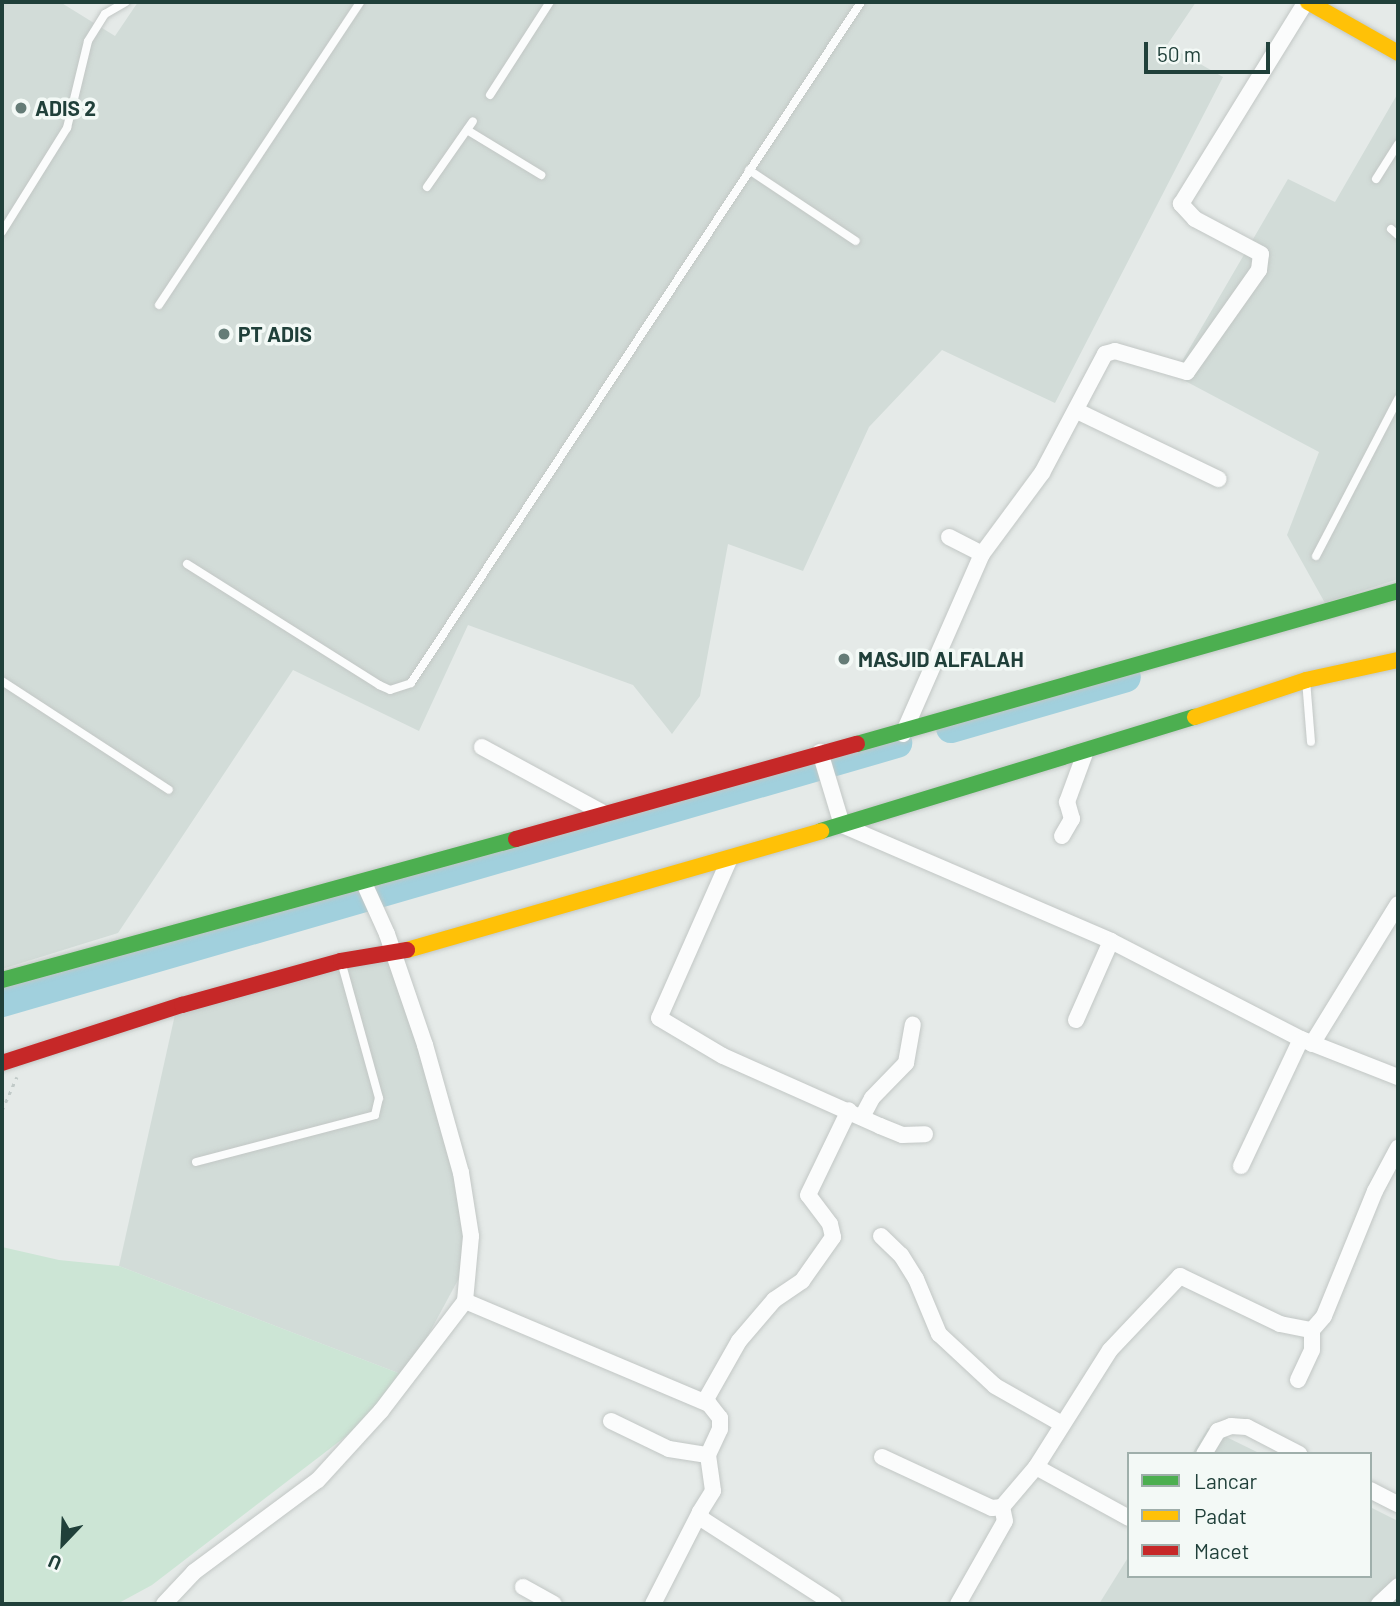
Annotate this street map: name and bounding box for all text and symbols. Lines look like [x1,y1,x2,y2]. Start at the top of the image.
scale bar [1148,28,1274,72]
text: 50 m [1157,41,1201,66]
place label: ADIS 2 [35,95,96,121]
marker: ADIS 2 [13,100,29,116]
place label: PT ADIS [238,321,312,347]
marker: PT ADIS [216,326,232,342]
place label: MASJID ALFALAH [858,646,1024,672]
marker: MASJID ALFALAH [836,651,852,667]
legend [1127,1452,1372,1578]
text: Lancar [1194,1468,1257,1493]
text: Padat [1194,1503,1247,1528]
north arrow [28,1508,98,1578]
text: Macet [1194,1538,1249,1563]
text: U [45,1550,65,1576]

